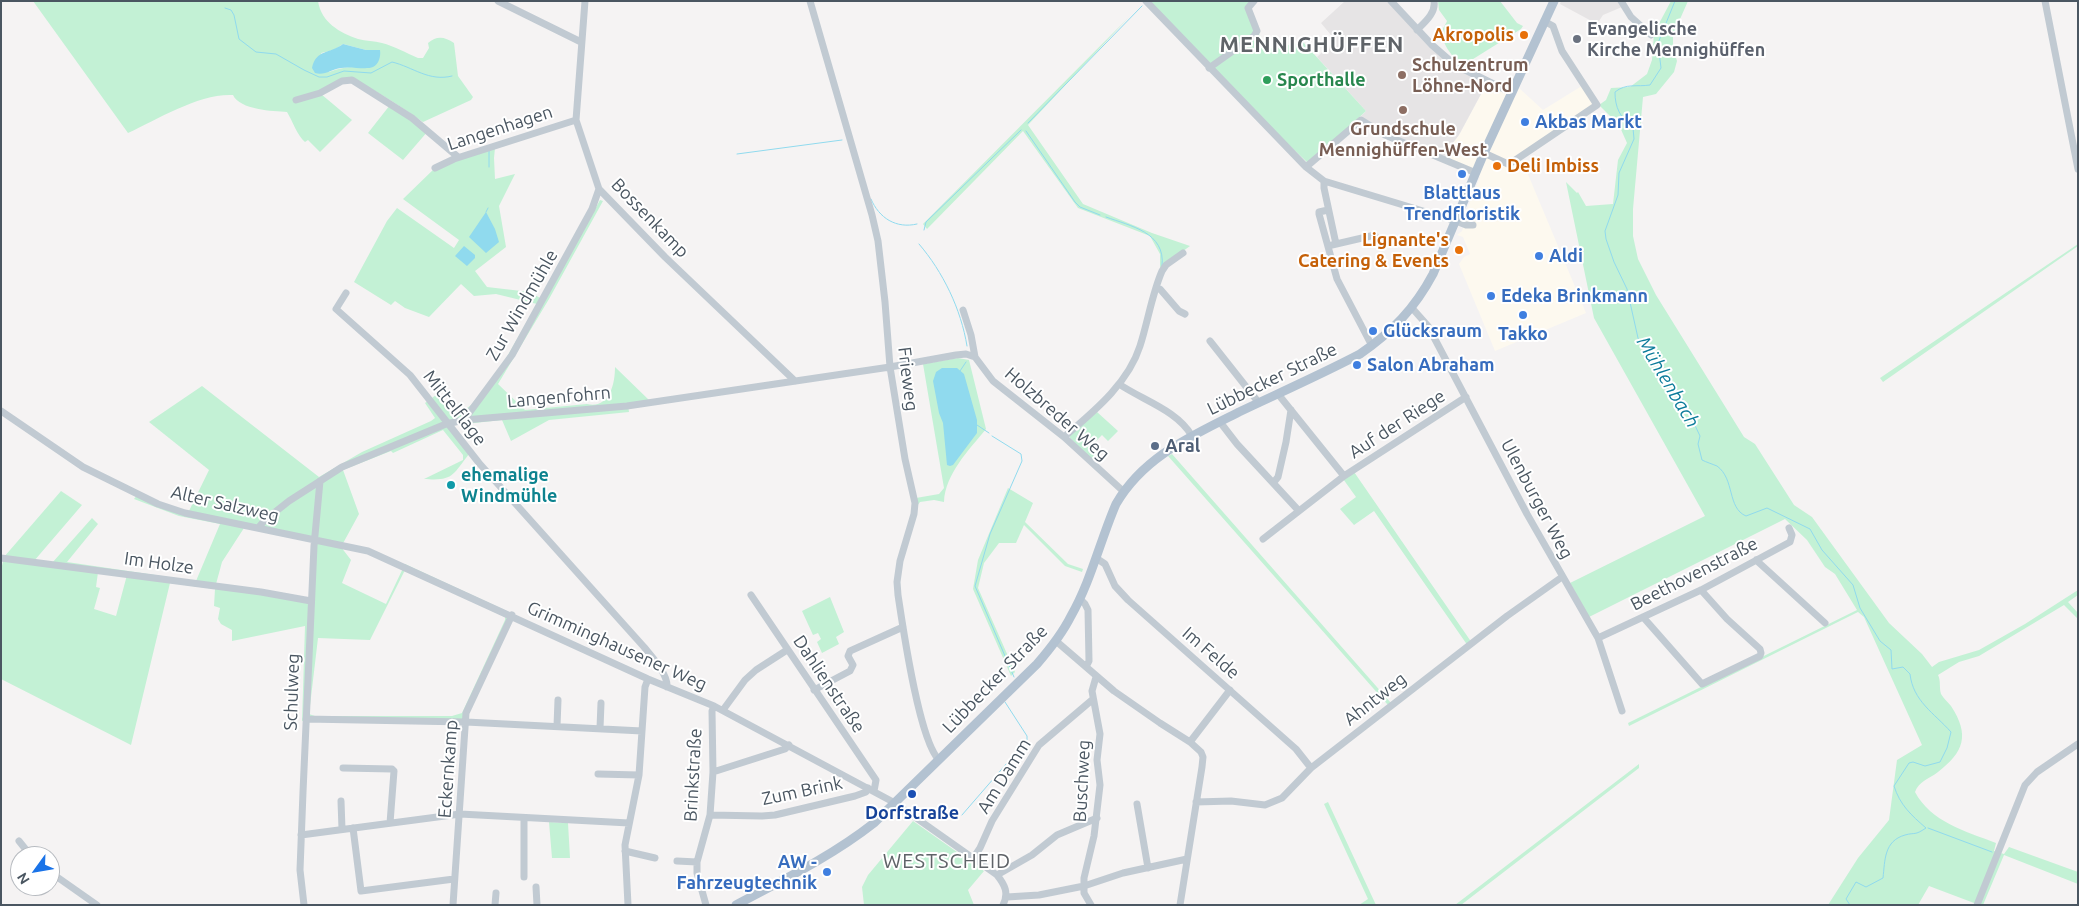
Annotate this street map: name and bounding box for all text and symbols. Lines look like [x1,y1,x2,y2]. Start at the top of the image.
place label: Evangelische Kirche Mennighüffen [1587,18,1765,60]
place label: Akropolis [1433,24,1514,46]
marker: Akropolis [1518,29,1530,41]
district label: MENNIGHÜFFEN [1218,32,1406,58]
marker: Evangelische Kirche Mennighüffen [1571,33,1583,45]
place label: Schulzentrum Löhne-Nord [1412,54,1528,96]
place label: Sporthalle [1277,69,1366,91]
marker: Schulzentrum Löhne-Nord [1396,69,1408,81]
marker: Sporthalle [1261,74,1273,86]
street label: Langenhagen [445,101,555,155]
marker: Grundschule Mennighüffen-West [1397,104,1409,116]
place label: Akbas Markt [1535,111,1642,133]
marker: Akbas Markt [1519,116,1531,128]
place label: Grundschule Mennighüffen-West [1319,118,1487,160]
place label: Deli Imbiss [1507,155,1599,177]
marker: Deli Imbiss [1491,160,1503,172]
marker: Blattlaus Trendfloristik [1456,168,1468,180]
street label: Bossenkamp [607,174,693,262]
place label: Blattlaus Trendfloristik [1404,182,1520,224]
place label: Lignante's Catering & Events [1298,229,1449,272]
marker: Lignante's Catering & Events [1453,244,1465,256]
place label: Aldi [1549,245,1583,267]
street label: Zur Windmühle [482,246,562,364]
marker: Aldi [1533,250,1545,262]
place label: Edeka Brinkmann [1501,285,1648,307]
marker: Edeka Brinkmann [1485,290,1497,302]
marker: Takko [1517,309,1529,321]
place label: Glücksraum [1383,320,1482,342]
place label: Takko [1498,323,1548,345]
marker: Glücksraum [1367,325,1379,337]
water label: Mühlenbach [1632,332,1704,432]
street label: Lübbecker Straße [1204,338,1340,420]
street label: Frieweg [893,346,923,412]
place label: Salon Abraham [1367,354,1495,376]
marker: Salon Abraham [1351,359,1363,371]
street label: Holzbreder Weg [1000,363,1114,465]
street label: Mittelflage [419,366,491,450]
street label: Langenfohrn [506,382,612,412]
street label: Auf der Riege [1345,385,1449,463]
place label: Aral [1165,435,1200,457]
street label: Ulenburger Weg [1496,435,1578,563]
marker: Aral [1149,440,1161,452]
place label: ehemalige Windmühle [461,464,557,506]
marker: ehemalige Windmühle [445,479,457,491]
street label: Alter Salzweg [169,481,281,527]
street label: Beethovenstraße [1627,533,1761,615]
street label: Im Holze [123,547,195,579]
street label: Grimminghausener Weg [524,597,710,695]
street label: Lübbecker Straße [938,620,1052,738]
street label: Im Felde [1178,622,1244,684]
street label: Dahlienstraße [788,631,870,737]
street label: Schulweg [280,653,304,731]
street label: Ahntweg [1339,668,1411,730]
street label: Eckernkamp [434,719,462,819]
street label: Brinkstraße [680,728,706,822]
street label: Am Damm [972,734,1036,818]
street label: Buschweg [1069,739,1095,823]
street label: Zum Brink [760,772,844,810]
marker: Dorfstraße [906,788,918,800]
place label: Dorfstraße [865,802,959,824]
north arrow [10,846,60,896]
district label: WESTSCHEID [882,849,1012,873]
place label: AW - Fahrzeugtechnik [677,851,817,894]
marker: AW - Fahrzeugtechnik [821,866,833,878]
text: N [14,870,33,887]

